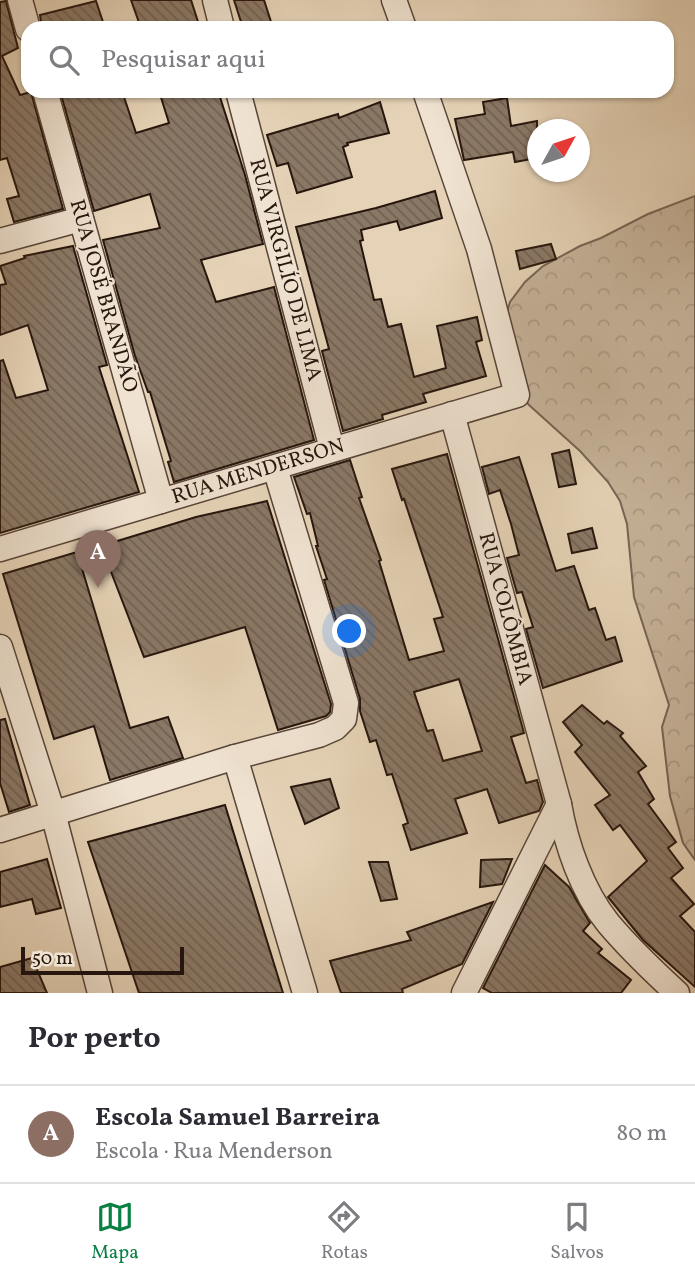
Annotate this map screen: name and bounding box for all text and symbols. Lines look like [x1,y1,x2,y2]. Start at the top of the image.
search box [21,21,674,98]
icon: search [45,41,83,79]
text: Pesquisar aqui [101,42,266,78]
north arrow [527,119,590,182]
street label: RUA VIRGILÍO DE LIMA [241,155,329,385]
street label: RUA JOSÉ BRANDÃO [62,196,144,396]
street label: RUA MENDERSON [168,432,348,512]
street label: RUA COLÔMBIA [471,529,539,689]
pin: A [75,530,121,588]
your location [332,614,366,648]
scale bar [21,944,184,976]
text: 50 m [32,946,73,972]
text: Por perto [28,1018,161,1060]
text: Escola Samuel Barreira [95,1100,380,1136]
text: A [43,1118,59,1150]
text: 80 m [617,1118,667,1150]
text: Escola · Rua Menderson [95,1136,333,1168]
tab: Mapa [91,1198,139,1266]
tab: Rotas [321,1198,368,1266]
tab: Salvos [550,1198,604,1266]

